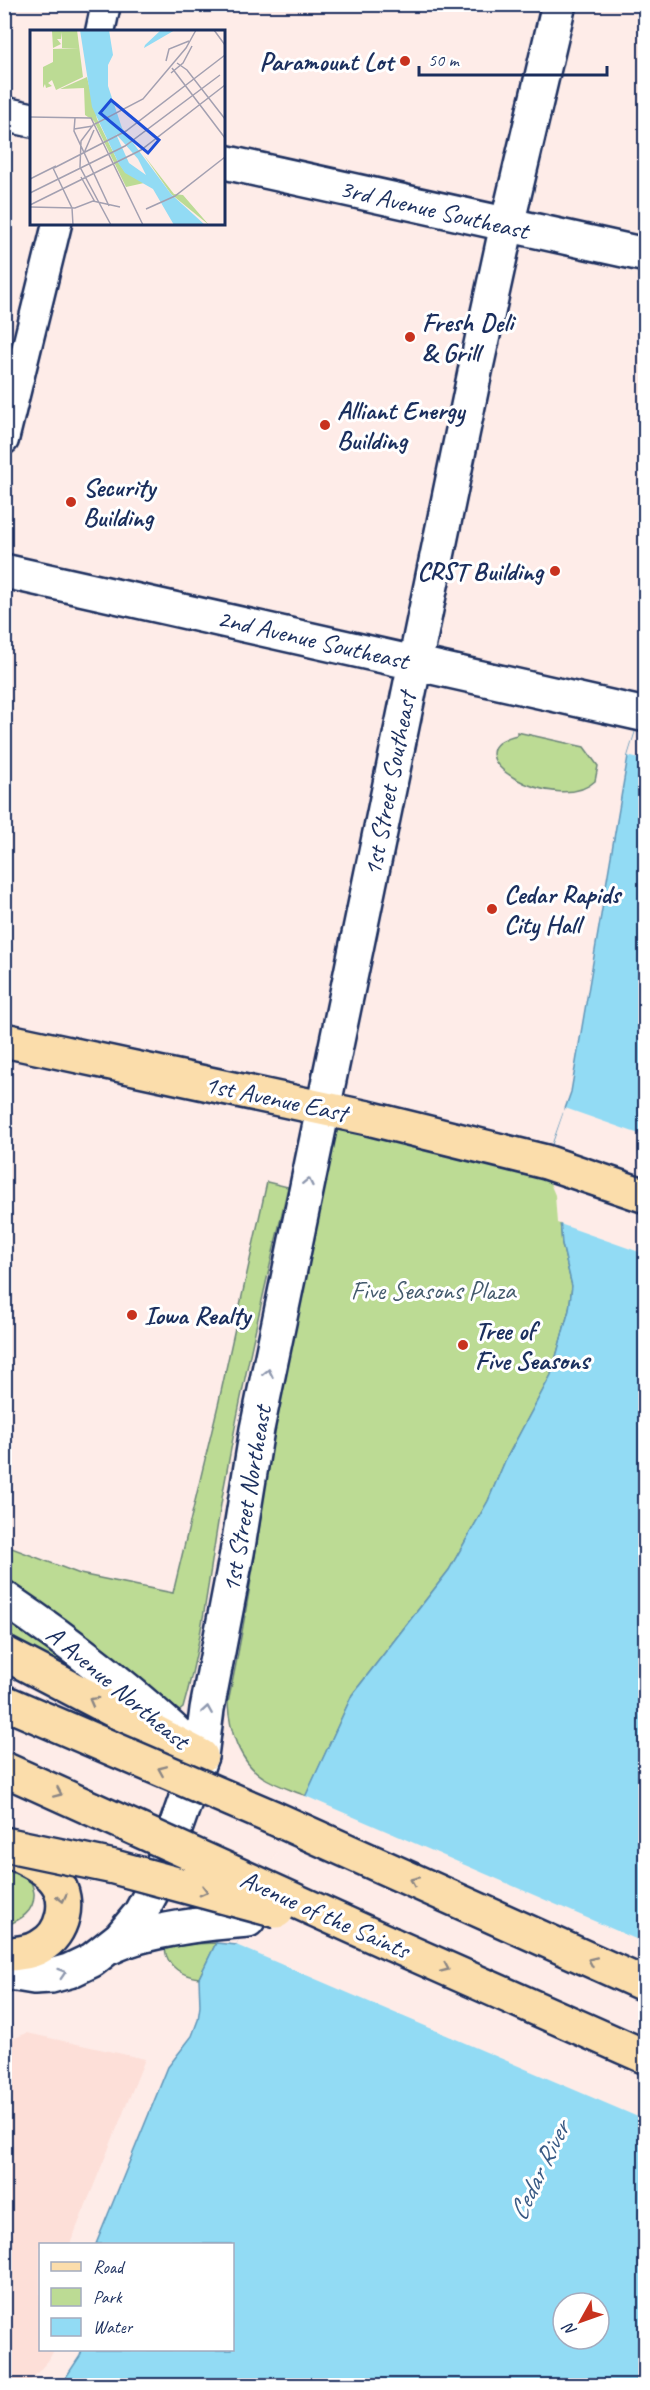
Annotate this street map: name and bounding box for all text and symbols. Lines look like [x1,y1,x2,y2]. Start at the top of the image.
inset map [30,30,225,225]
scale bar [419,39,606,77]
place label: Paramount Lot [259,45,396,78]
text: 50 m [428,49,461,71]
marker: Paramount Lot [398,54,412,68]
street label: 3rd Avenue Southeast [336,172,534,248]
place label: Fresh Deli & Grill [422,306,517,369]
marker: Fresh Deli & Grill [403,330,417,344]
place label: Alliant Energy Building [337,394,466,457]
marker: Alliant Energy Building [318,418,332,432]
place label: Security Building [83,471,158,534]
marker: Security Building [64,495,78,509]
place label: CRST Building [417,555,546,588]
marker: CRST Building [548,564,562,578]
street label: 2nd Avenue Southeast [214,601,414,678]
street label: 1st Street Southeast [355,686,424,879]
place label: Cedar Rapids City Hall [504,878,623,941]
marker: Cedar Rapids City Hall [485,902,499,916]
street label: 1st Avenue East [202,1067,353,1130]
one-way arrow [301,1178,314,1188]
park label: Five Seasons Plaza [351,1274,517,1307]
place label: Iowa Realty [144,1299,253,1332]
marker: Iowa Realty [125,1308,139,1322]
place label: Tree of Five Seasons [475,1314,592,1377]
marker: Tree of Five Seasons [456,1338,470,1352]
one-way arrow [261,1368,274,1378]
street label: 1st Street Northeast [214,1401,280,1595]
street label: A Avenue Northeast [39,1618,198,1758]
one-way arrow [88,1697,99,1708]
one-way arrow [200,1705,213,1715]
one-way arrow [158,1765,169,1777]
one-way arrow [51,1786,62,1798]
street label: Avenue of the Saints [235,1862,416,1967]
one-way arrow [410,1876,421,1888]
one-way arrow [199,1884,209,1897]
one-way arrow [54,1892,67,1902]
one-way arrow [588,1956,599,1968]
one-way arrow [439,1960,450,1972]
one-way arrow [56,1967,67,1980]
water label: Cedar River [501,2112,580,2226]
legend [39,2243,234,2351]
text: Road [93,2256,126,2278]
text: Park [93,2286,123,2308]
north arrow [551,2291,611,2351]
text: Water [93,2316,134,2338]
text: N [557,2317,581,2340]

